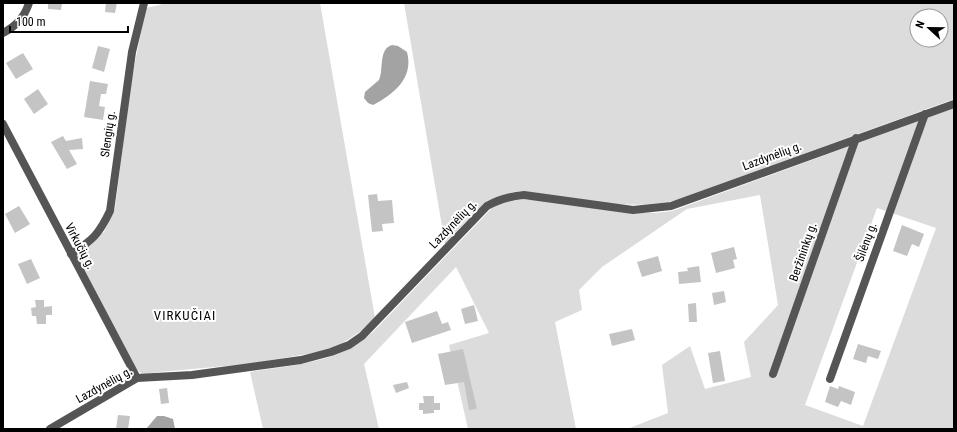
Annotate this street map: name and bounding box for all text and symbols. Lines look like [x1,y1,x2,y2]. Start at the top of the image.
scale bar [10,8,128,34]
north arrow [909,8,949,48]
text: 100 m [16,15,46,29]
text: N [913,19,928,30]
street label: Slengių g. [98,110,118,158]
street label: Lazdynėlių g. [740,139,804,173]
street label: Lazdynėlių g. [426,197,480,251]
street label: Šilėnų g. [852,220,880,264]
street label: Virkučių g. [62,221,98,271]
street label: Beržininkų g. [786,221,820,283]
district label: VIRKUČIAI [154,308,216,323]
street label: Lazdynėlių g. [73,364,135,406]

